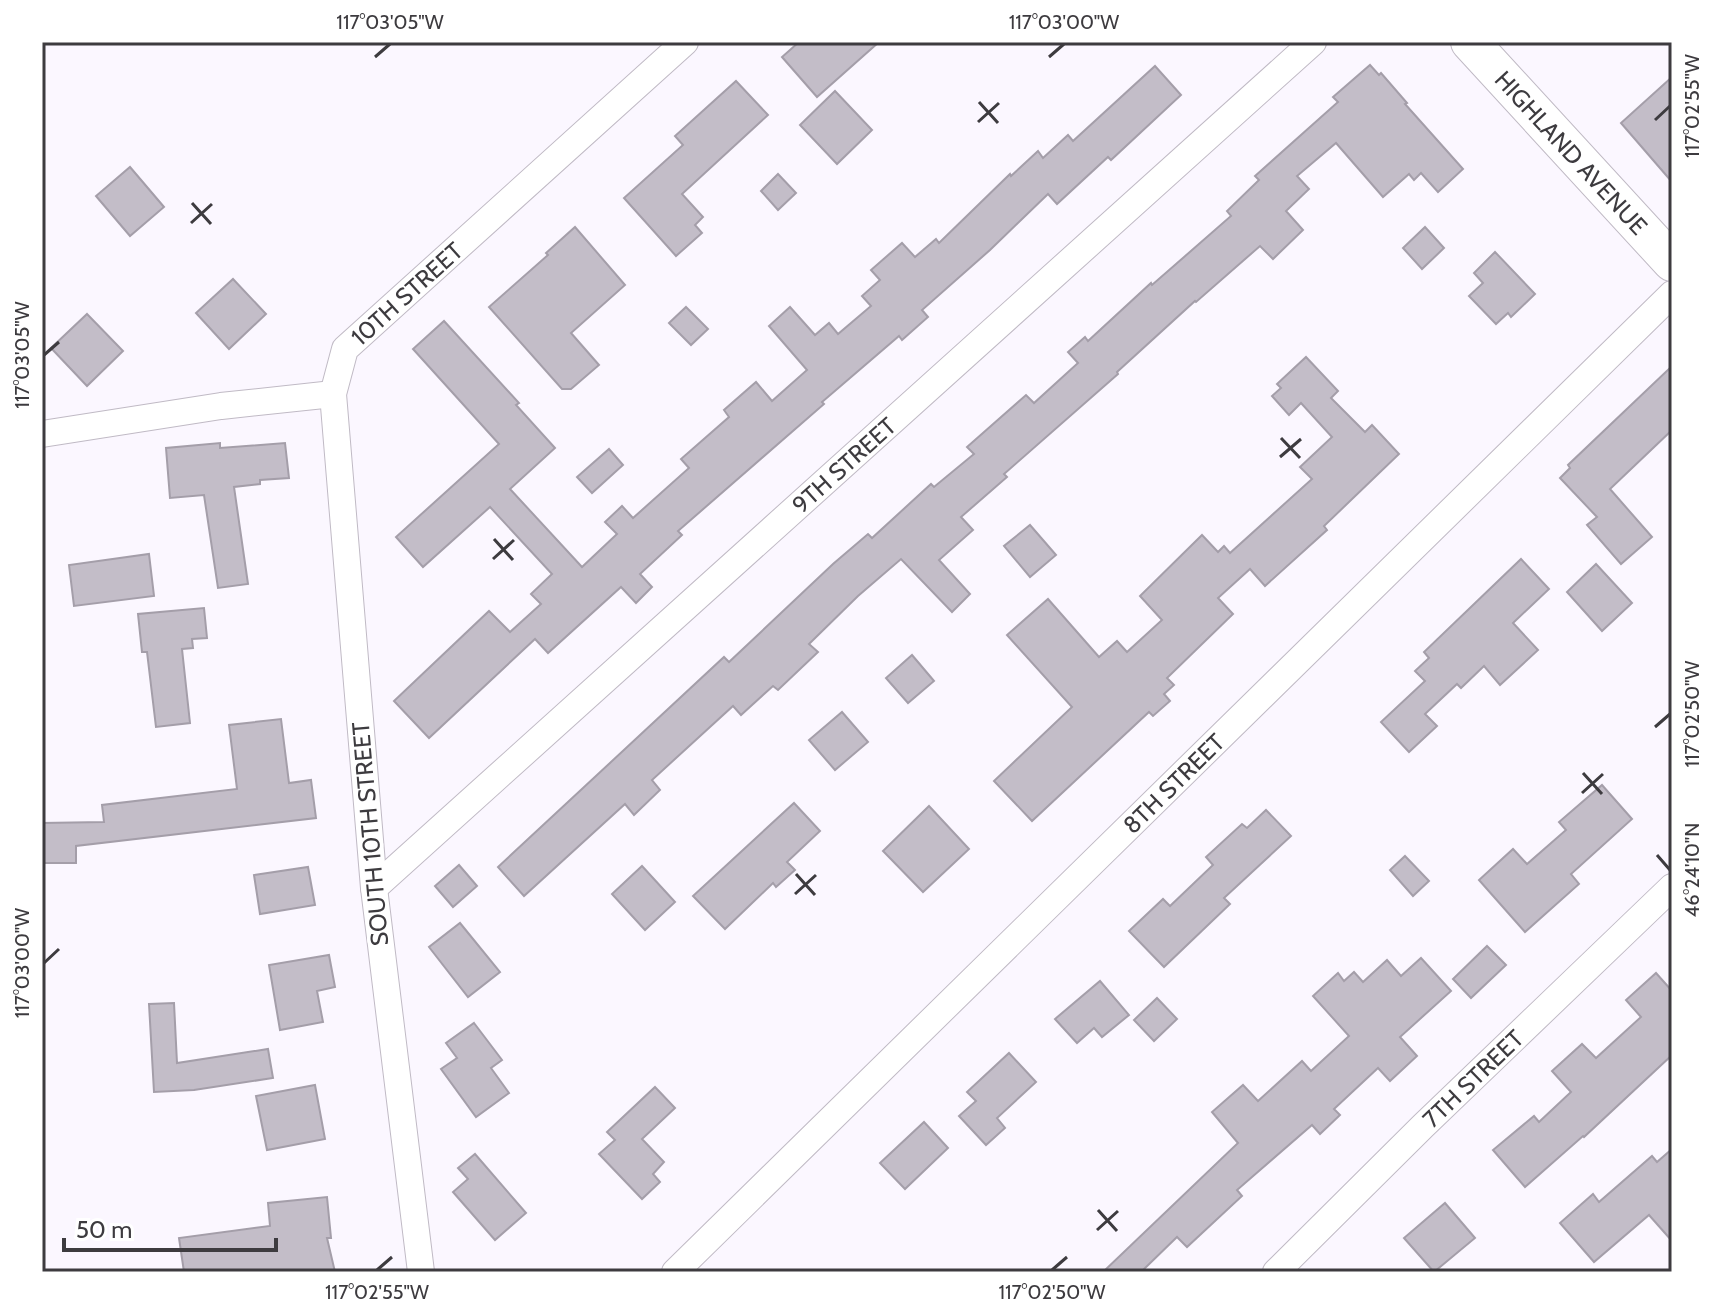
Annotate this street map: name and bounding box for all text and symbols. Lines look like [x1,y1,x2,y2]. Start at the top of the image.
text: 117°03'05"W [336,10,444,34]
text: 117°03'00"W [1009,10,1119,34]
text: 117°02'55"W [1680,54,1704,158]
street label: HIGHLAND AVENUE [1489,65,1654,240]
street label: 10TH STREET [345,236,468,351]
text: 117°03'05"W [10,301,34,409]
street label: 9TH STREET [786,411,901,519]
text: 117°02'50"W [1680,660,1704,767]
street label: SOUTH 10TH STREET [346,721,394,947]
street label: 8TH STREET [1117,727,1230,839]
text: 46°24'10"N [1680,823,1704,917]
text: 117°03'00"W [10,908,34,1018]
street label: 7TH STREET [1416,1023,1529,1133]
scale bar [64,1202,276,1252]
text: 50 m [76,1215,132,1244]
text: 117°02'55"W [325,1280,429,1304]
text: 117°02'50"W [999,1280,1106,1304]

